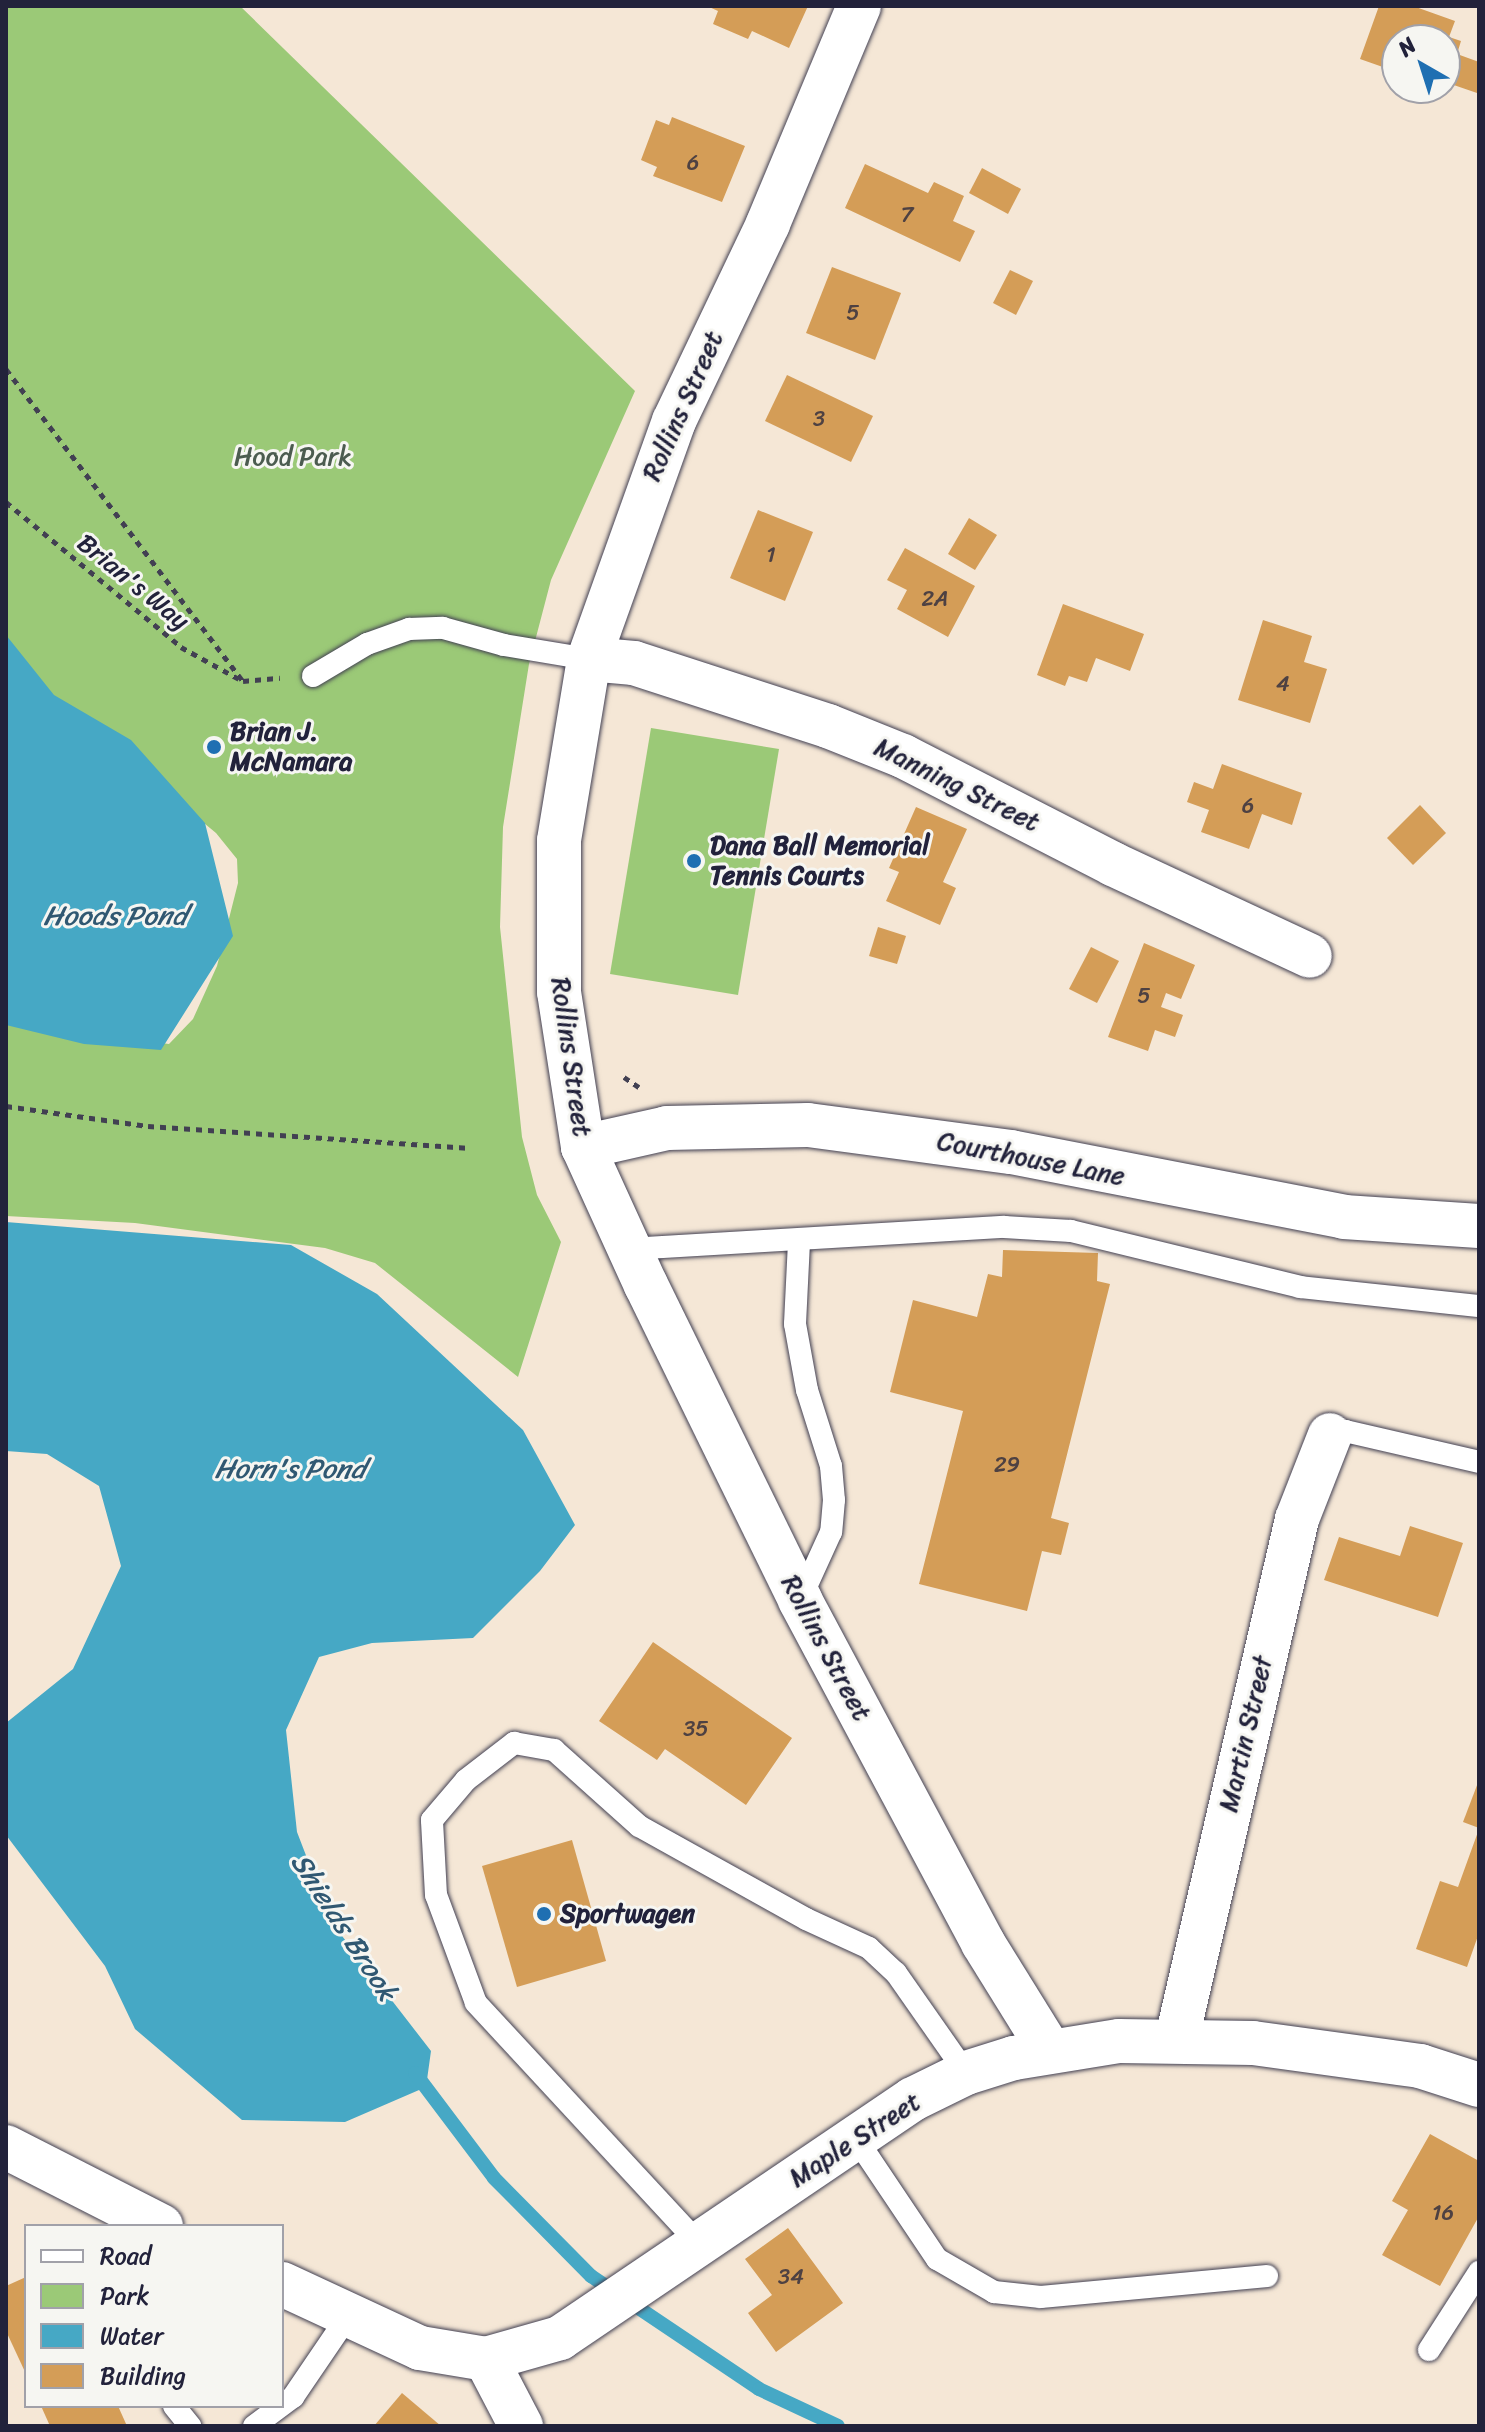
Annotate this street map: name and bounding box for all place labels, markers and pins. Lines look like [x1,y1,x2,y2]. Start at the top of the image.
place label: Brian J. McNamara [230,716,352,778]
marker: Brian J. McNamara [205,738,223,756]
place label: Dana Ball Memorial Tennis Courts [710,830,930,892]
marker: Dana Ball Memorial Tennis Courts [685,852,703,870]
place label: Sportwagen [560,1898,695,1930]
marker: Sportwagen [535,1905,553,1923]

